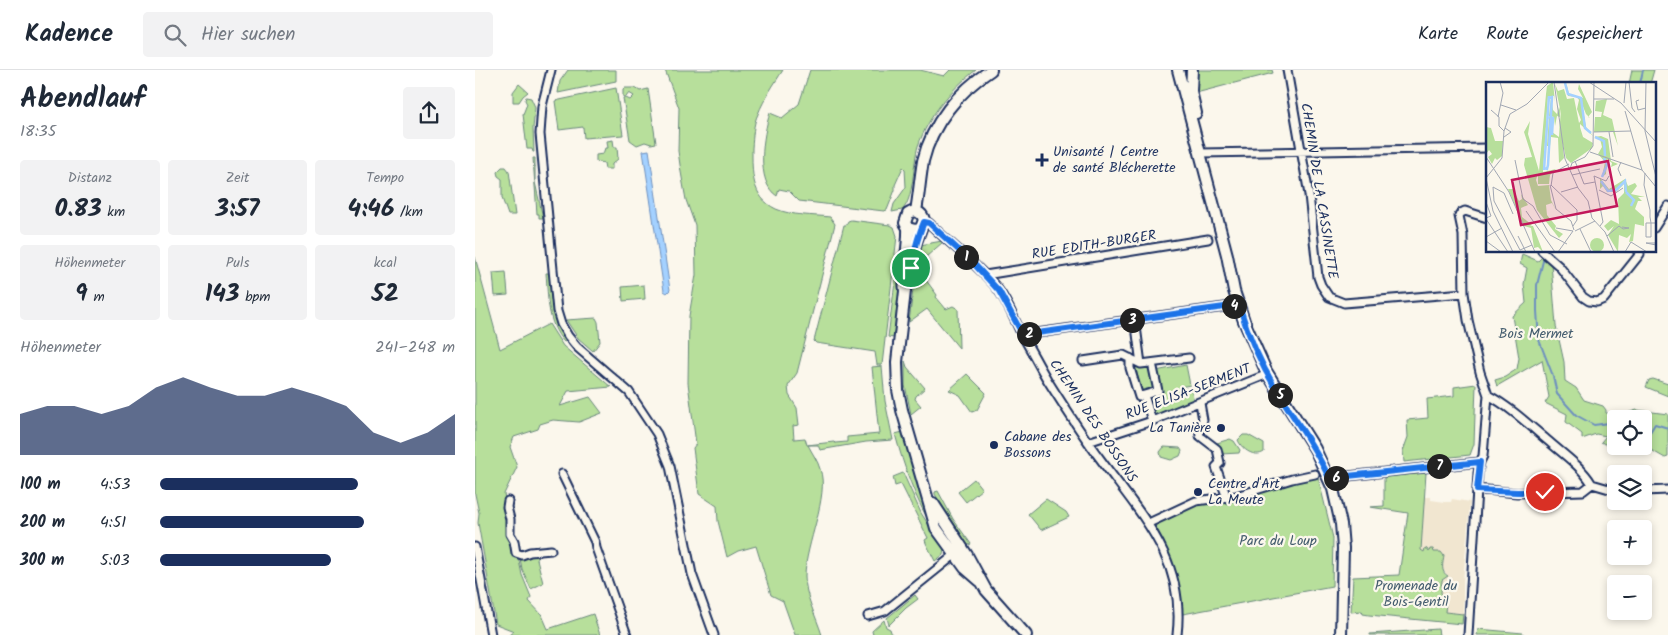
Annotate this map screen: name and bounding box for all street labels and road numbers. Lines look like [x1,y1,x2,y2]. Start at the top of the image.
street label: CHEMIN DE LA CASSINETTE [1294,101,1344,281]
street label: RUE EDITH-BURGER [1030,224,1158,266]
street label: CHEMIN DES BOSSONS [1043,355,1143,488]
street label: RUE ELISA-SERMENT [1122,357,1255,426]

